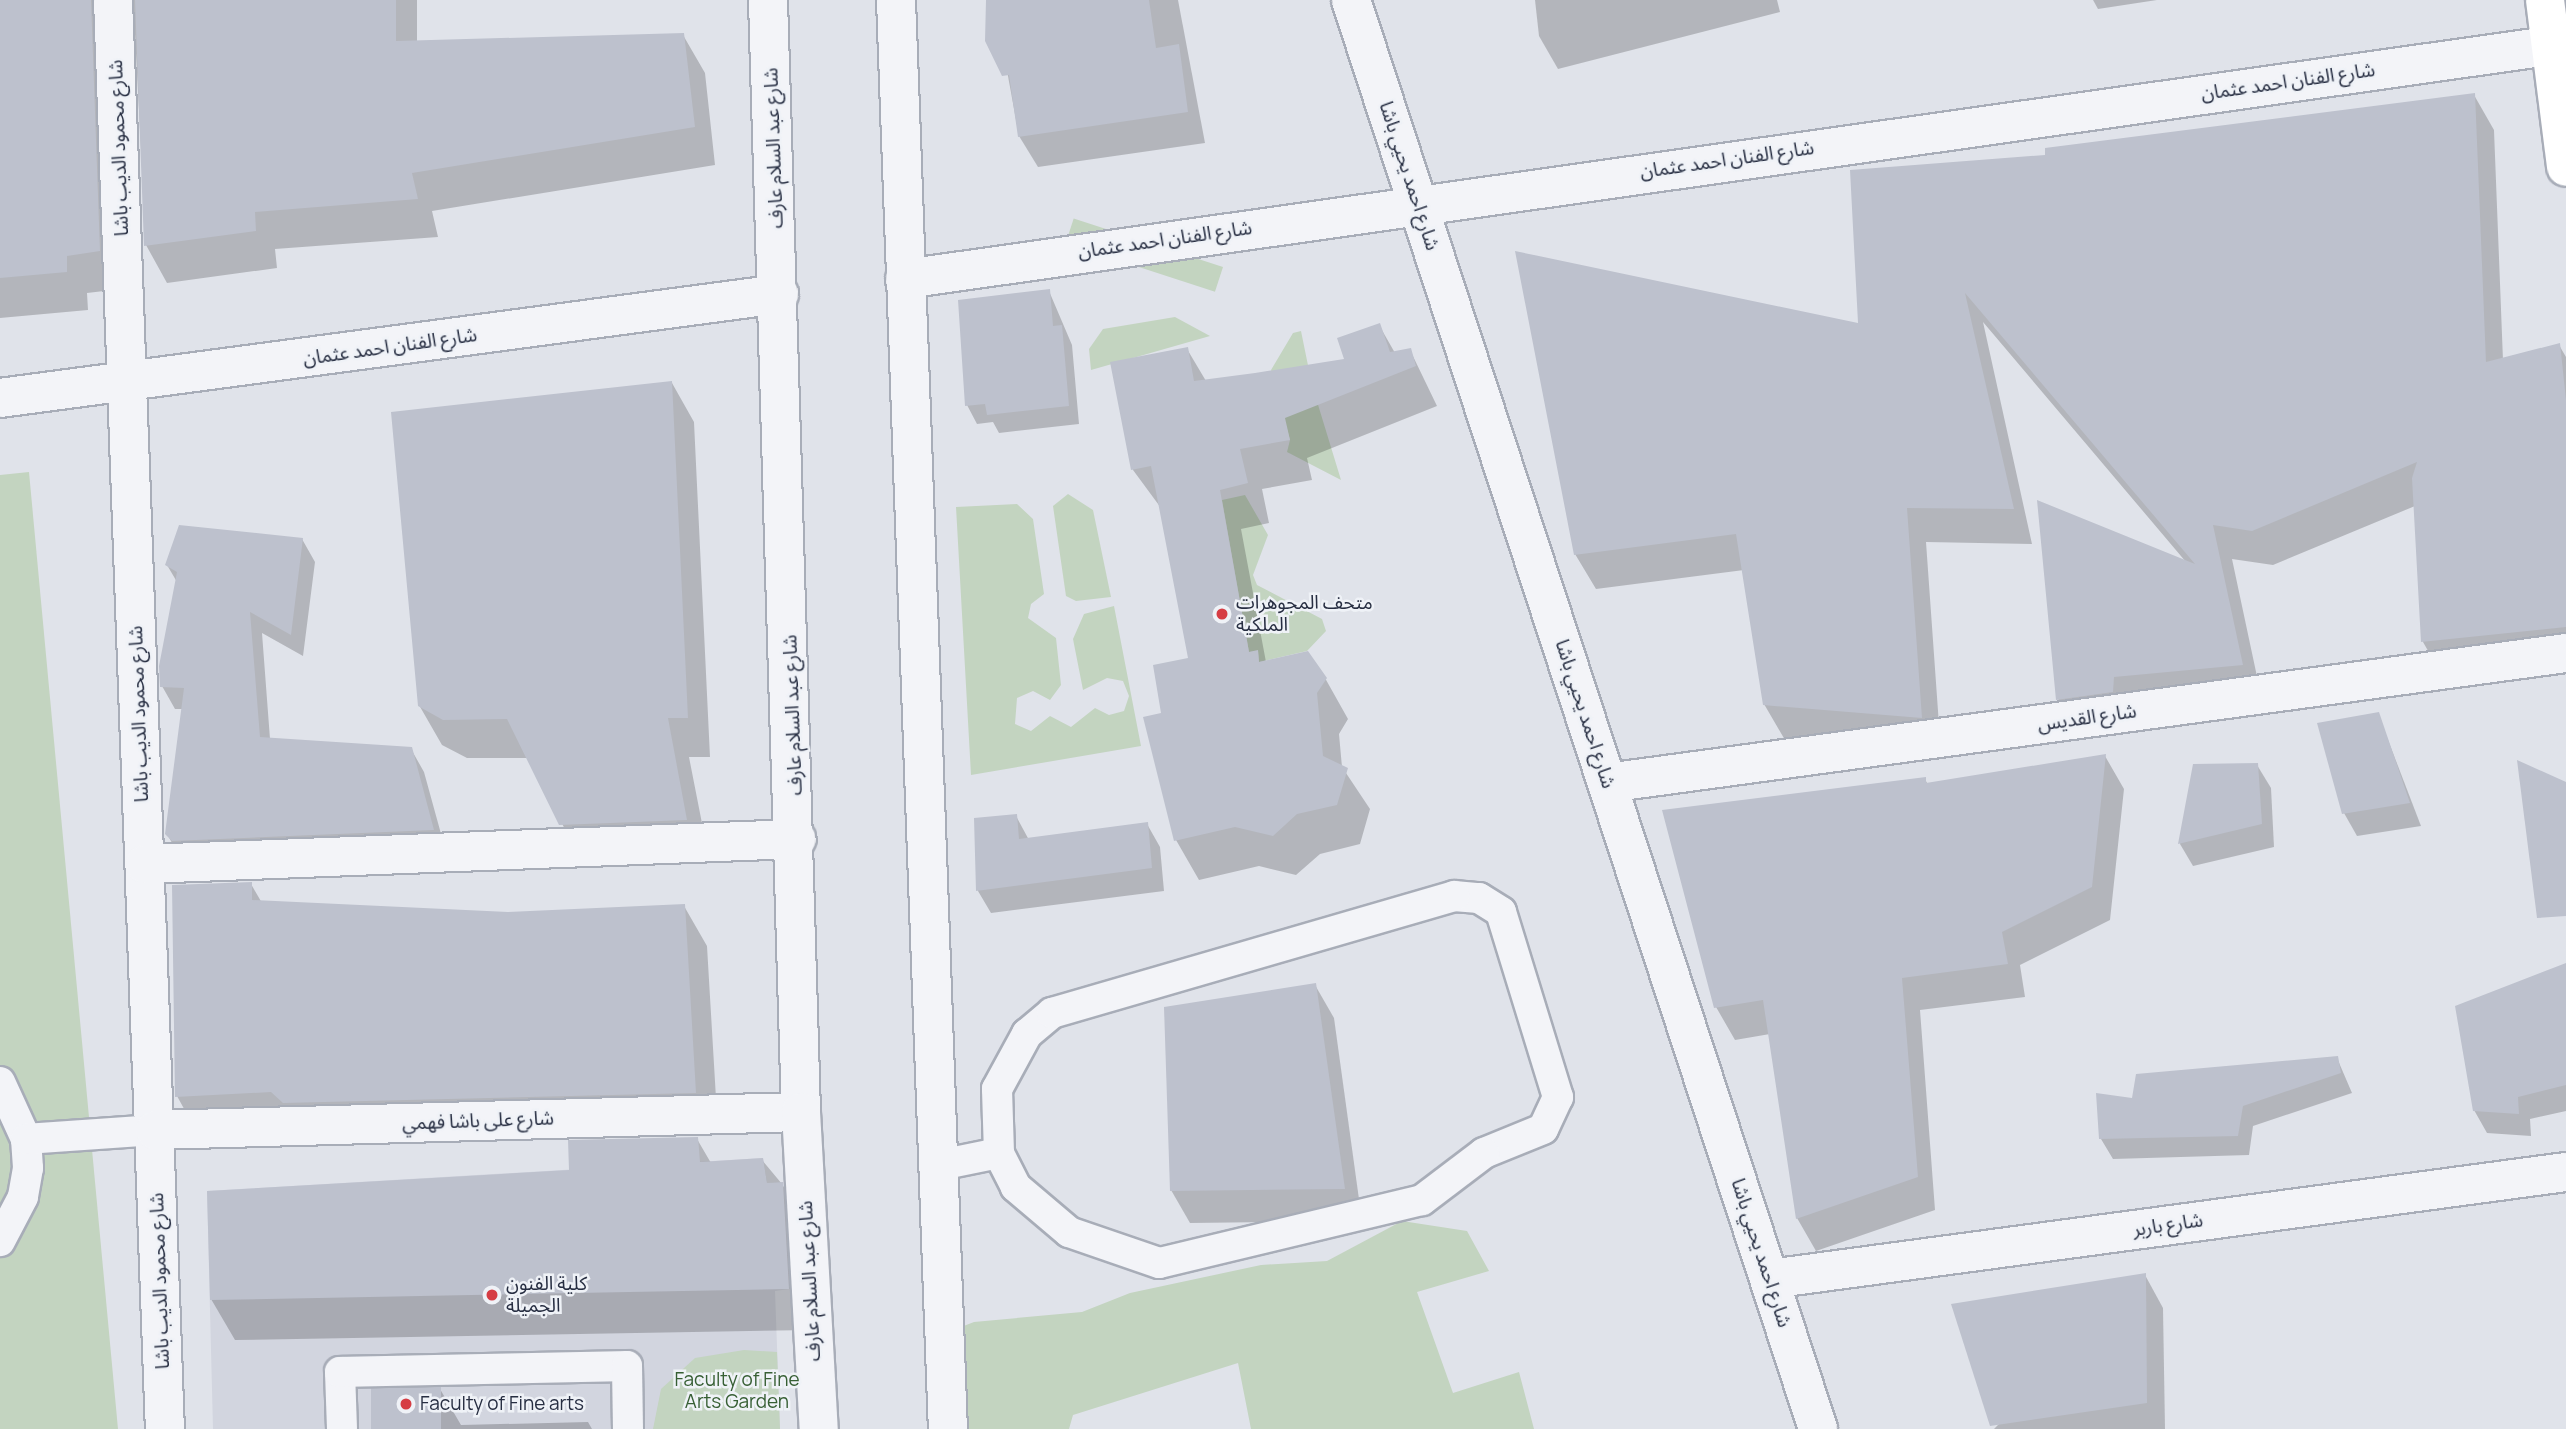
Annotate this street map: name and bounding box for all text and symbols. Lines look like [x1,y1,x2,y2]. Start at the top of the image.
street label: شارع محمود الديب باشا [105,59,133,237]
street label: شارع الفنان احمد عثمان [2200,59,2376,105]
street label: شارع عبد السلام عارف [760,67,788,229]
street label: شارع احمد يحيي باشا [1374,99,1444,253]
street label: شارع الفنان احمد عثمان [1639,137,1815,183]
street label: شارع الفنان احمد عثمان [1077,217,1253,263]
street label: شارع الفنان احمد عثمان [302,324,478,370]
place label: متحف المجوهرات الملكية [1236,592,1373,636]
marker: متحف المجوهرات الملكية [1214,606,1230,622]
street label: شارع محمود الديب باشا [125,625,153,803]
street label: شارع عبد السلام عارف [779,634,807,796]
street label: شارع احمد يحيي باشا [1550,637,1620,791]
street label: شارع القديس [2036,700,2138,736]
street label: شارع على باشا فهمي [402,1107,554,1135]
street label: شارع احمد يحيي باشا [1726,1176,1796,1330]
street label: شارع محمود الديب باشا [146,1192,174,1370]
street label: شارع عبد السلام عارف [794,1200,826,1362]
street label: شارع باربر [2132,1209,2204,1241]
place label: كلية الفنون الجميلة [506,1273,587,1317]
marker: كلية الفنون الجميلة [484,1287,500,1303]
park label: Faculty of Fine Arts Garden [674,1369,800,1413]
place label: Faculty of Fine arts [420,1393,584,1415]
marker: Faculty of Fine arts [398,1396,414,1412]

